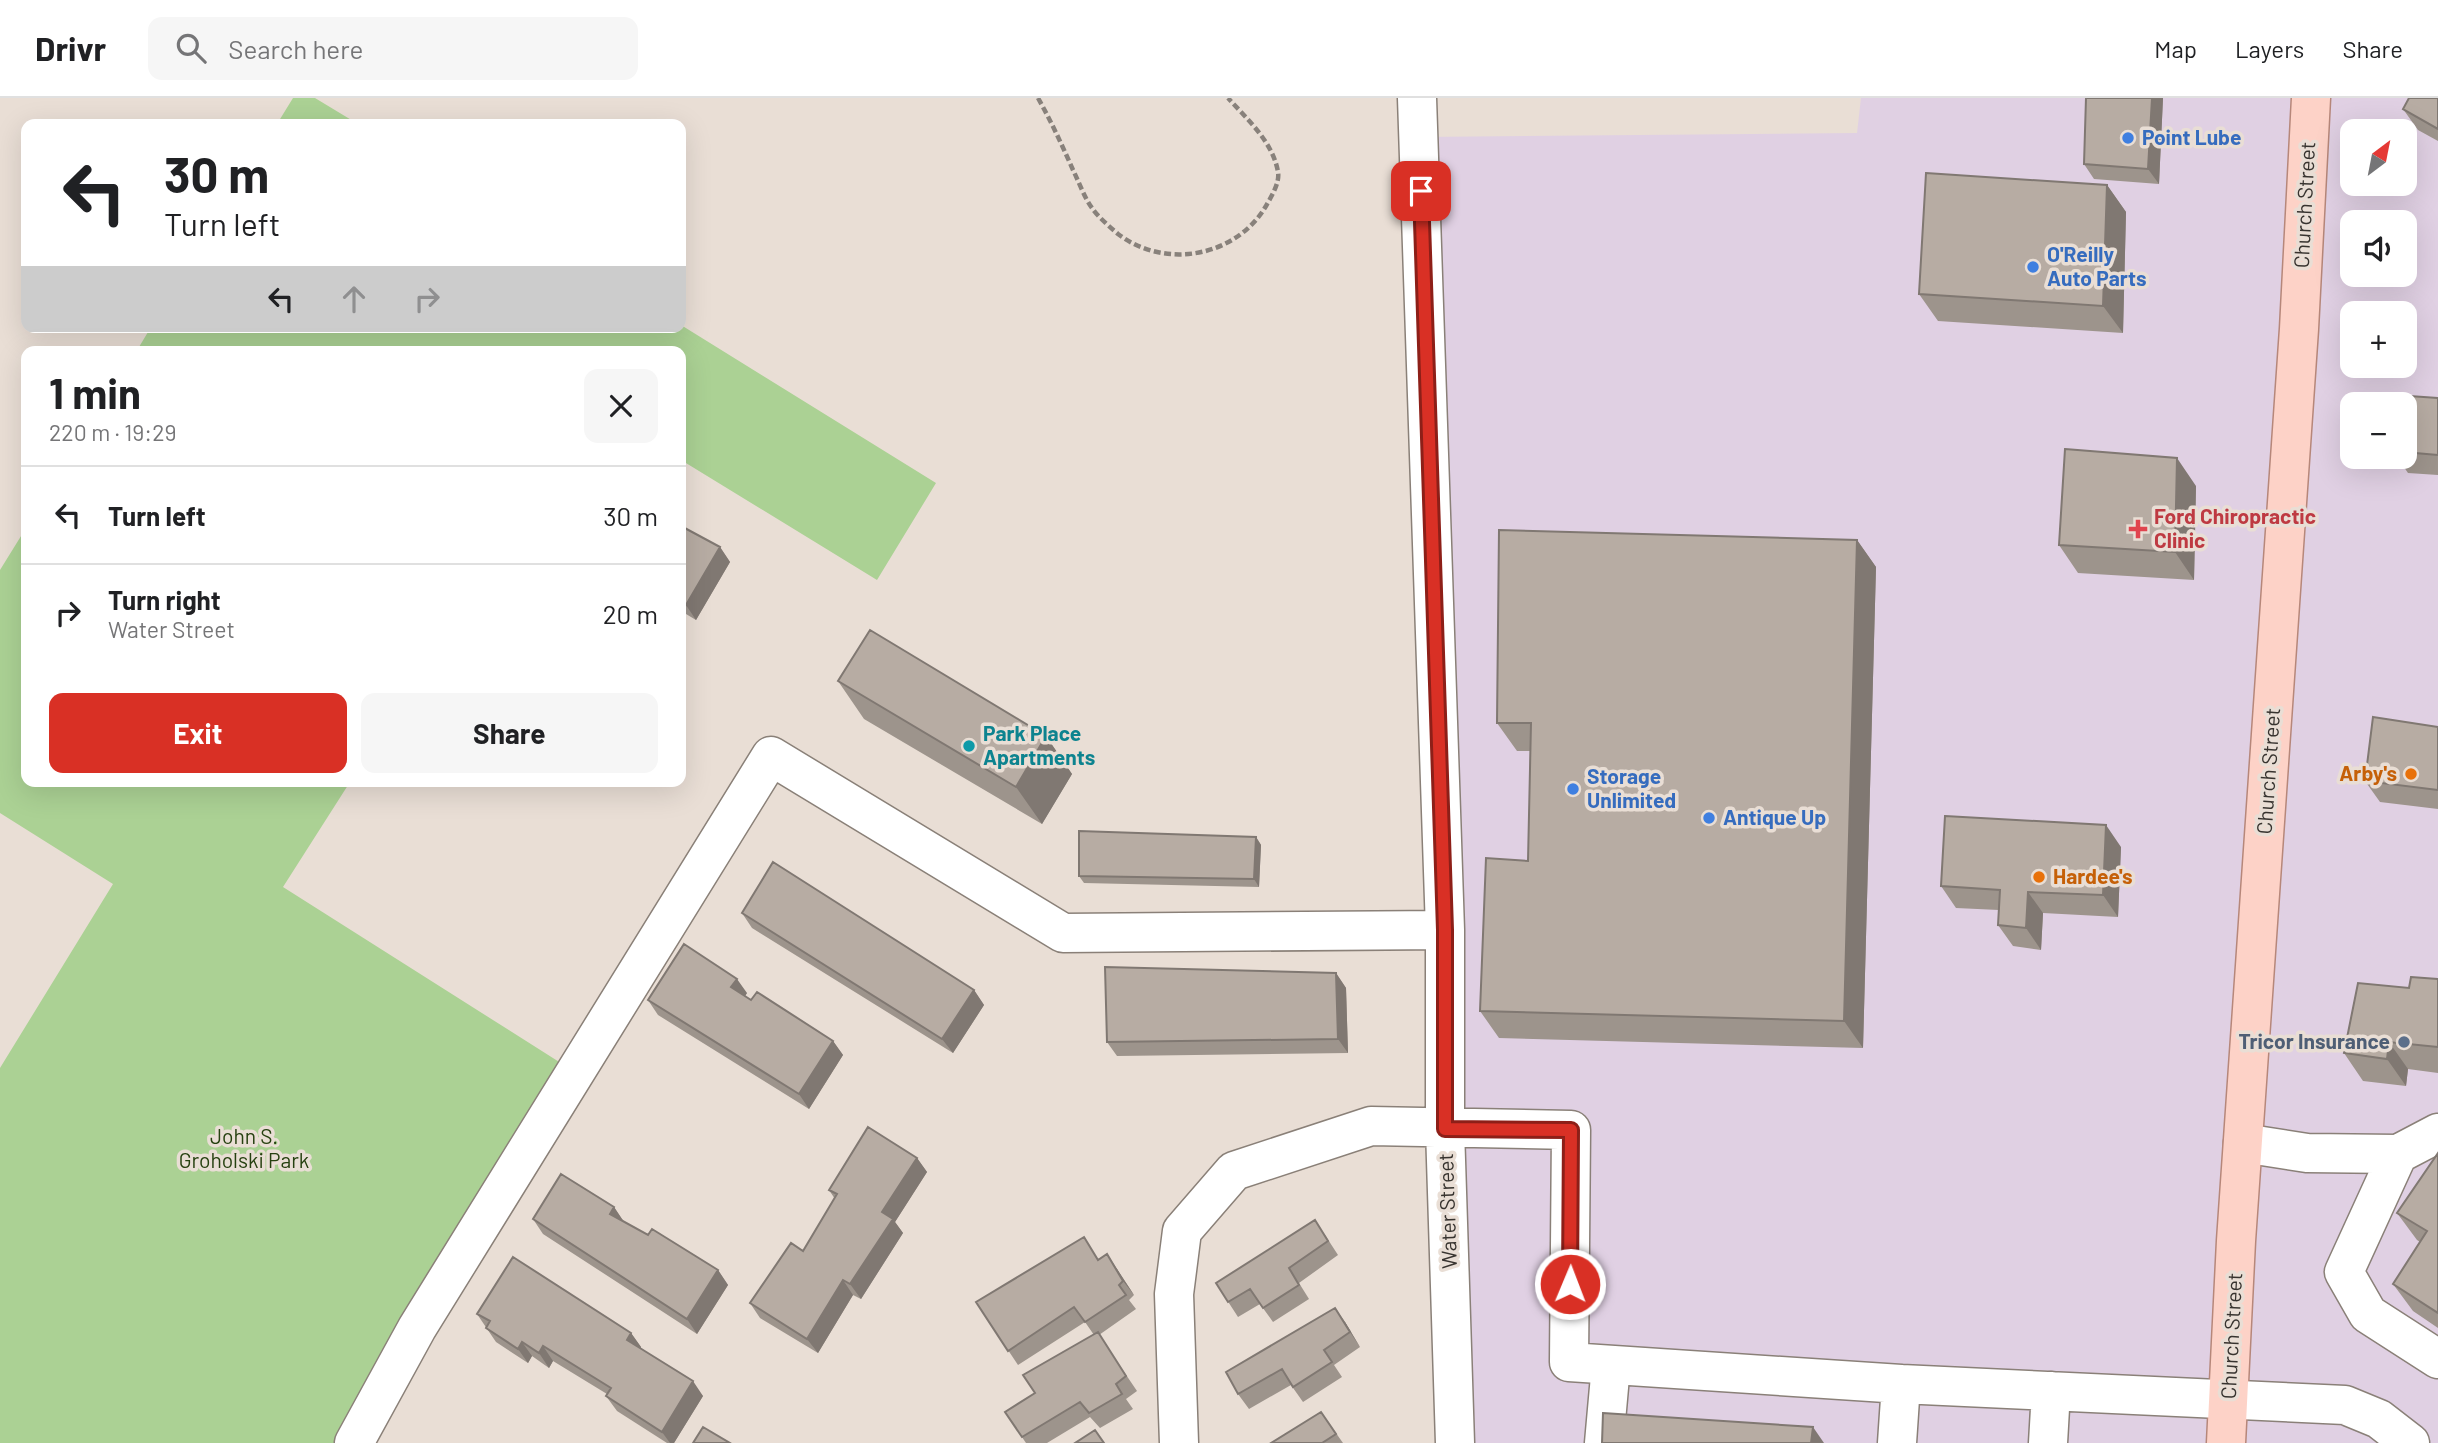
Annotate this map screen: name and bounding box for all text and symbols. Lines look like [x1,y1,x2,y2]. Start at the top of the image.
search box [148,17,638,80]
text: Drivr [35,28,106,68]
icon: search [172,29,210,67]
text: Search here [228,33,363,64]
text: Map [2154,34,2197,63]
text: Layers [2235,34,2304,63]
text: Share [2342,34,2403,63]
north arrow [2340,119,2417,196]
map controls [2340,119,2417,469]
place label: Point Lube [2142,124,2241,149]
marker: Point Lube [2120,130,2136,146]
street label: Church Street [2288,141,2319,269]
text: 30 m [164,144,269,203]
icon: left [49,147,140,238]
pin [1391,161,1451,221]
icon: arrive [1402,172,1440,210]
text: Turn left [164,204,281,242]
button: sound [2340,210,2417,287]
place label: O'Reilly Auto Parts [2047,241,2146,290]
marker: O'Reilly Auto Parts [2025,259,2041,275]
icon: left [262,280,300,318]
icon: ahead [335,280,373,318]
icon: right [408,280,446,318]
button: + [2340,301,2417,378]
text: 1 min [49,367,141,417]
button: close [584,369,658,443]
button: − [2340,392,2417,469]
text: 220 m · 19:29 [49,418,176,446]
icon: left [49,496,87,534]
text: Turn left [108,500,206,531]
text: 30 m [603,500,658,531]
place label: Ford Chiropractic Clinic [2154,503,2316,552]
marker: Ford Chiropractic Clinic [2128,519,2148,539]
text: Turn right [108,584,221,615]
icon: right [49,594,87,632]
text: 20 m [603,598,658,629]
text: Water Street [108,615,235,643]
button: Exit [49,693,347,773]
button: Share [361,693,658,773]
street label: Church Street [2251,707,2284,835]
place label: Park Place Apartments [983,720,1095,769]
marker: Park Place Apartments [961,738,977,754]
place label: Arby's [2339,760,2397,785]
place label: Storage Unlimited [1587,763,1676,812]
marker: Arby's [2403,766,2419,782]
marker: Storage Unlimited [1565,781,1581,797]
place label: Antique Up [1723,804,1826,829]
marker: Antique Up [1701,810,1717,826]
place label: Hardee's [2053,863,2133,888]
marker: Hardee's [2031,869,2047,885]
place label: Tricor Insurance [2238,1028,2390,1053]
marker: Tricor Insurance [2396,1034,2412,1050]
park label: John S. Groholski Park [179,1123,309,1172]
street label: Water Street [1432,1153,1461,1269]
position arrow [1533,1247,1607,1321]
street label: Church Street [2215,1272,2246,1400]

